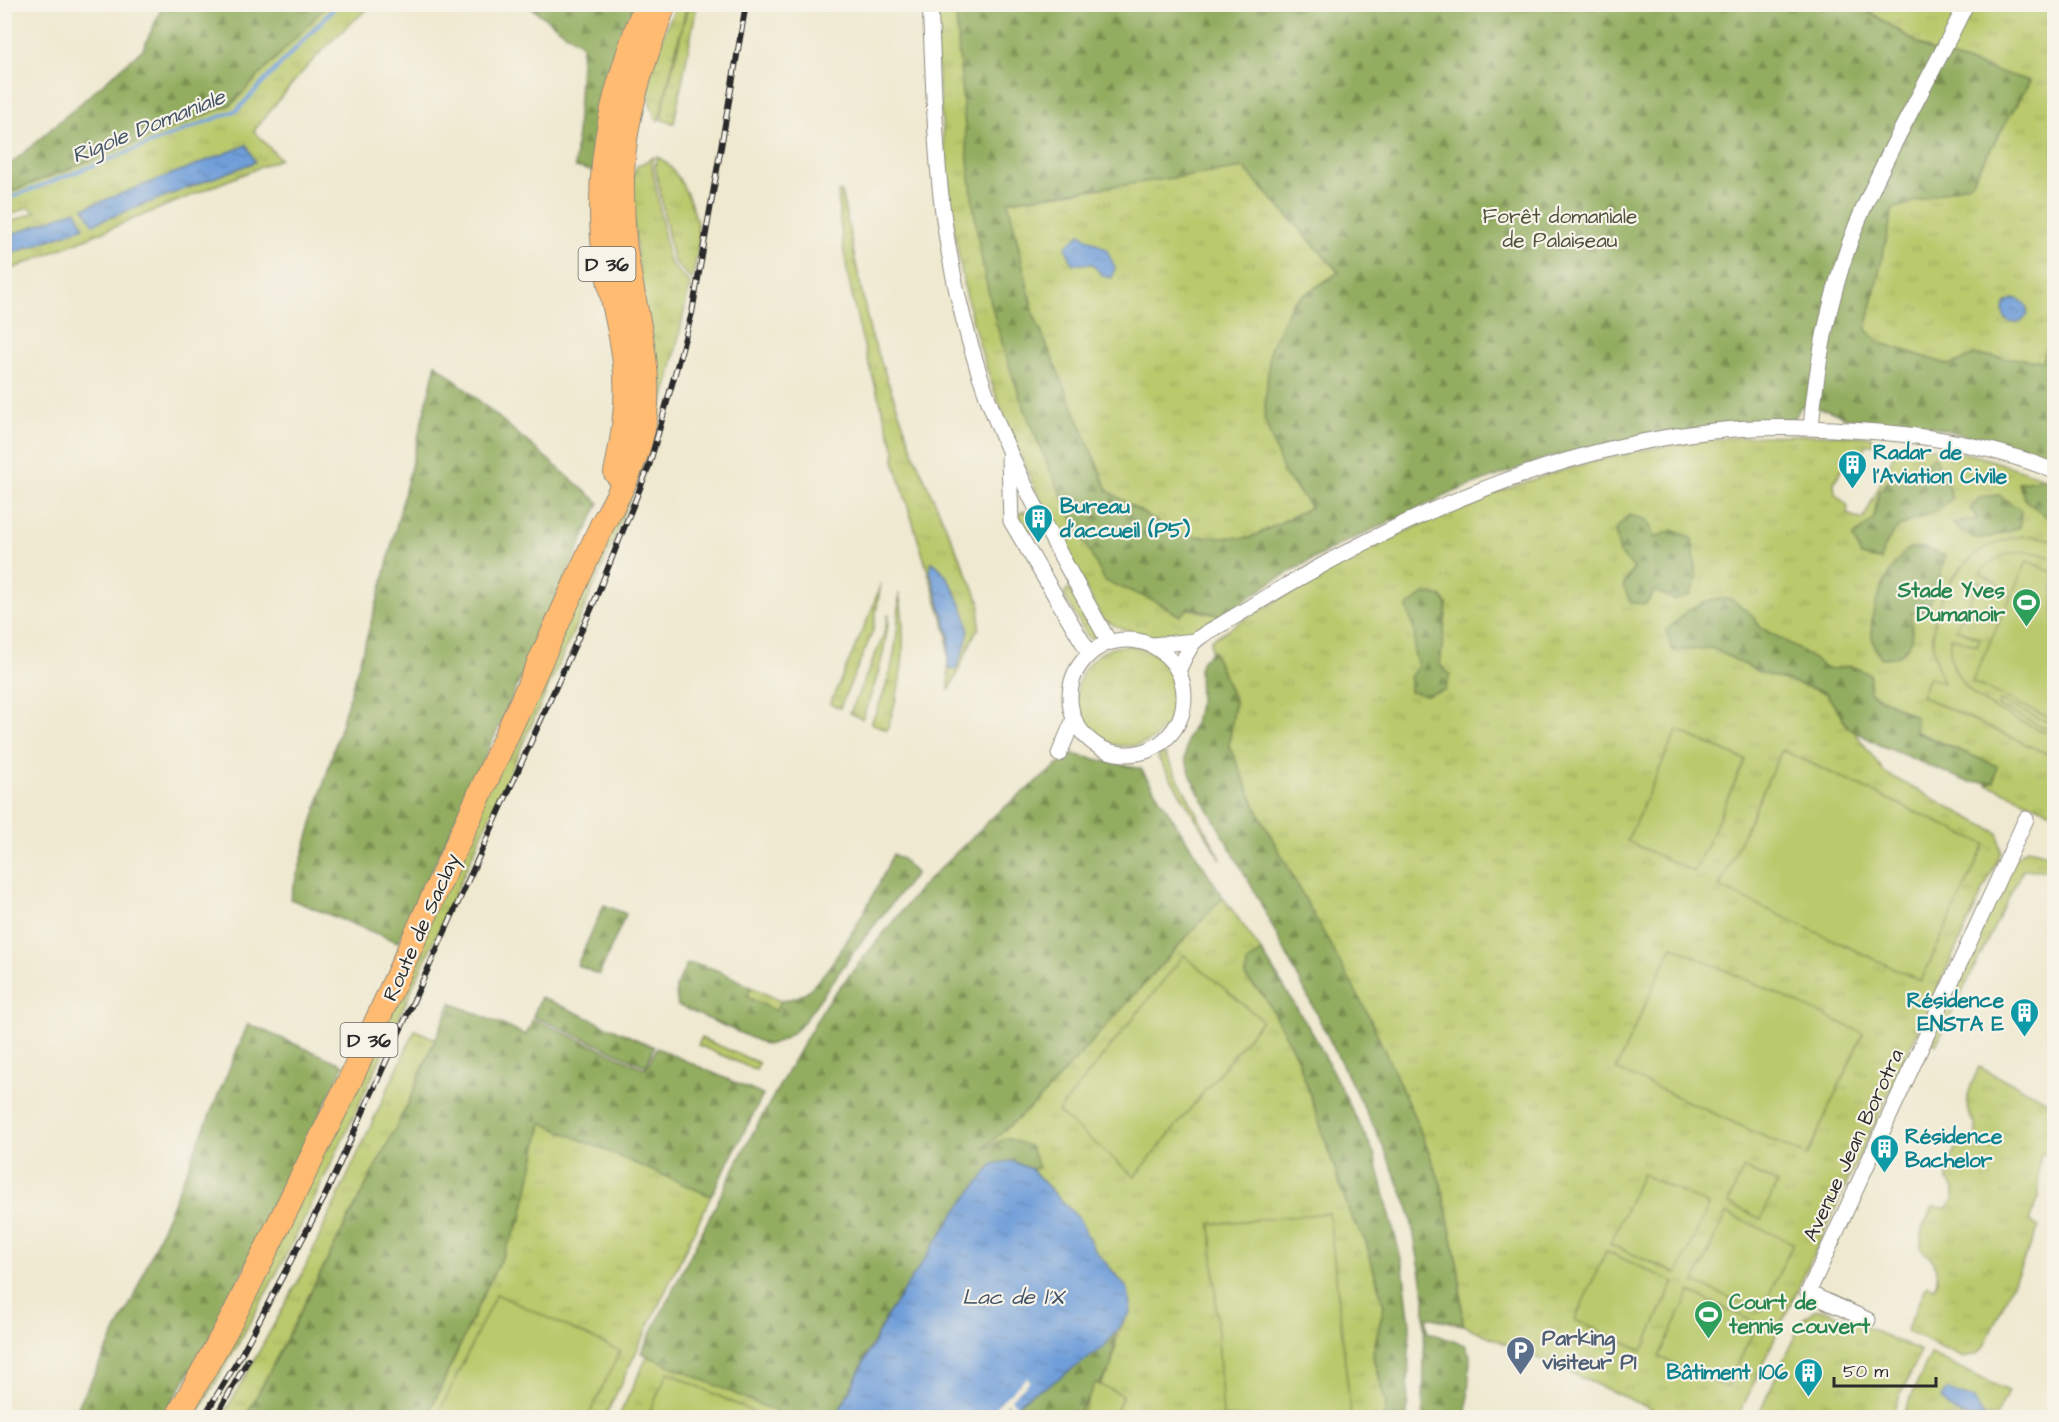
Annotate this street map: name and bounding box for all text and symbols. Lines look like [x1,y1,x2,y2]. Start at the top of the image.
water label: Rigole Domaniale [67,81,231,172]
park label: Forêt domaniale de Palaiseau [1483,202,1637,255]
road number: D 36 [578,247,636,281]
place label: Radar de l’Aviation Civile [1873,438,2008,491]
building icon: Radar de l’Aviation Civile [1836,448,1868,490]
place label: Bureau d'accueil (P5) [1059,492,1191,545]
building icon: Bureau d'accueil (P5) [1023,502,1055,544]
place label: Stade Yves Dumanoir [1897,576,2005,629]
sports icon: Stade Yves Dumanoir [2010,586,2042,628]
street label: Route de Saclay [376,848,469,1007]
place label: Résidence ENSTA E [1907,986,2005,1039]
building icon: Résidence ENSTA E [2009,996,2041,1038]
road number: D 36 [340,1023,398,1057]
street label: Avenue Jean Borotra [1796,1044,1911,1246]
place label: Résidence Bachelor [1905,1122,2003,1175]
building icon: Résidence Bachelor [1868,1132,1900,1174]
water label: Lac de l'X [962,1282,1066,1313]
place label: Court de tennis couvert [1728,1288,1871,1341]
sports icon: Court de tennis couvert [1692,1298,1724,1340]
place label: Parking visiteur P1 [1542,1324,1637,1377]
parking icon: Parking visiteur P1 [1505,1334,1537,1376]
scale bar [1834,1350,1936,1388]
building icon: Bâtiment 106 [1793,1356,1825,1398]
place label: Bâtiment 106 [1667,1358,1789,1387]
text: 50 m [1843,1359,1888,1384]

